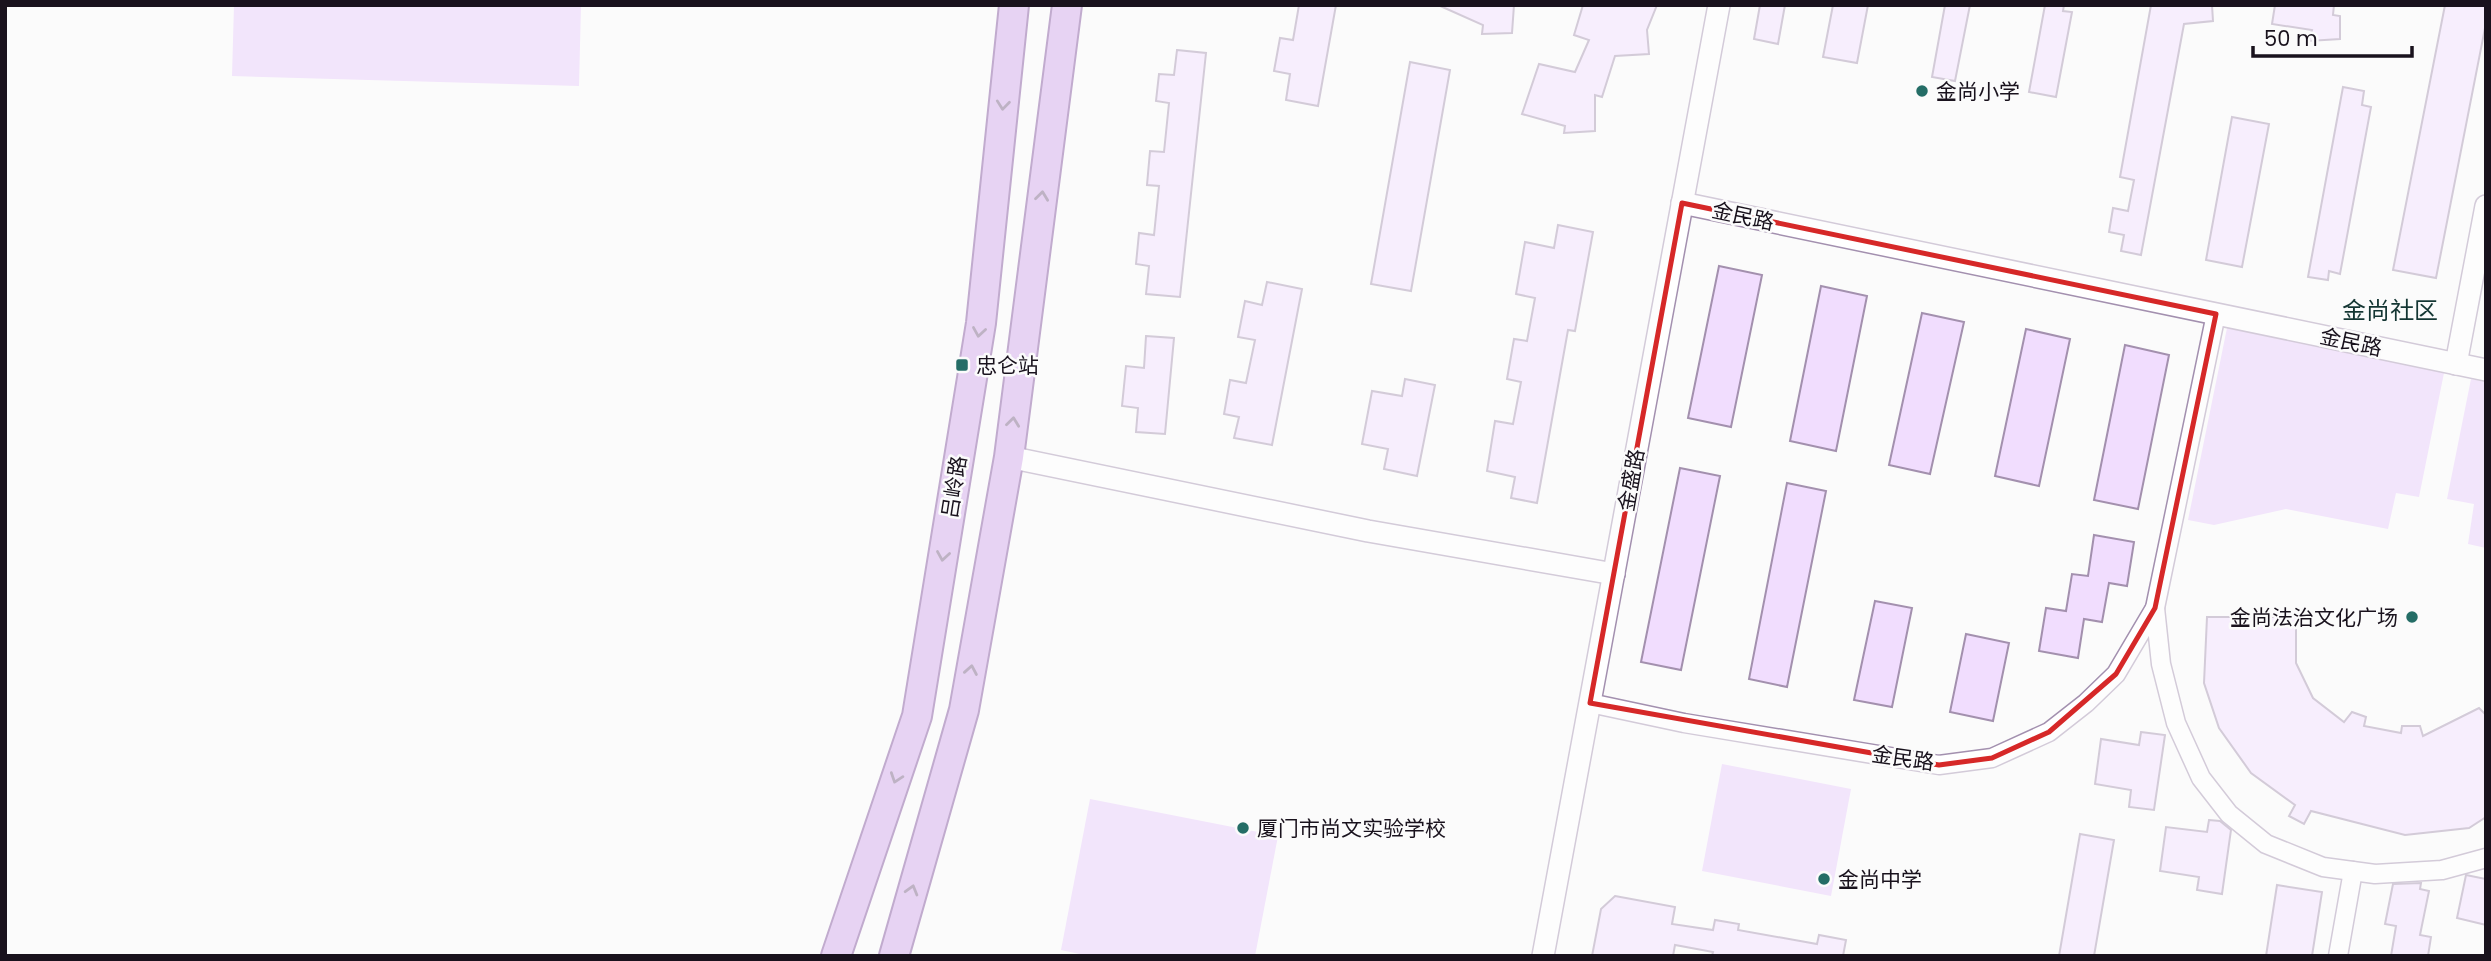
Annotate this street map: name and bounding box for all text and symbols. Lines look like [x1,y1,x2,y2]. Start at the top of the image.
scale bar [2253,14,2412,58]
text: 50 m [2264,24,2318,53]
place label: 金尚小学 [1936,77,2020,106]
marker: 金尚小学 [1914,83,1930,99]
one-way arrow [996,100,1011,111]
one-way arrow [1035,190,1050,202]
street label: 金民路 [1709,195,1777,237]
district label: 金尚社区 [2342,294,2438,327]
street label: 金民路 [2317,321,2385,363]
one-way arrow [972,326,987,337]
place label: 忠仑站 [976,351,1039,380]
marker: 忠仑站 [954,357,970,373]
one-way arrow [1006,416,1021,428]
street label: 金盛路 [1611,446,1651,514]
street label: 吕岭路 [935,454,973,520]
one-way arrow [936,550,951,562]
place label: 金尚法治文化广场 [2230,603,2398,632]
marker: 金尚法治文化广场 [2404,609,2420,625]
one-way arrow [963,664,978,676]
street label: 金民路 [1870,739,1936,777]
one-way arrow [890,772,904,784]
place label: 厦门市尚文实验学校 [1257,814,1446,843]
marker: 厦门市尚文实验学校 [1235,820,1251,836]
place label: 金尚中学 [1838,865,1922,894]
marker: 金尚中学 [1816,871,1832,887]
one-way arrow [904,884,919,896]

